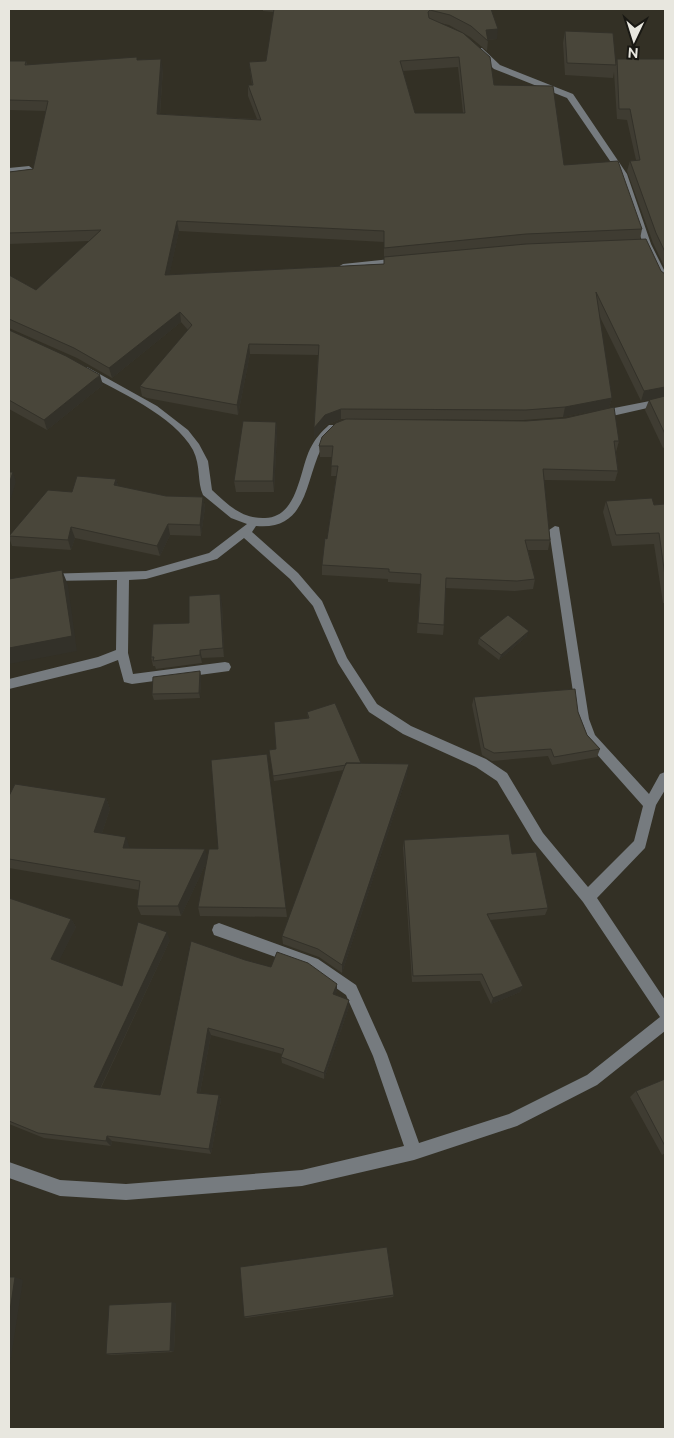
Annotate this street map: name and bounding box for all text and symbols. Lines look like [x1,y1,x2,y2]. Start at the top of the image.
north arrow [609,15,659,65]
text: N [627,45,639,61]

